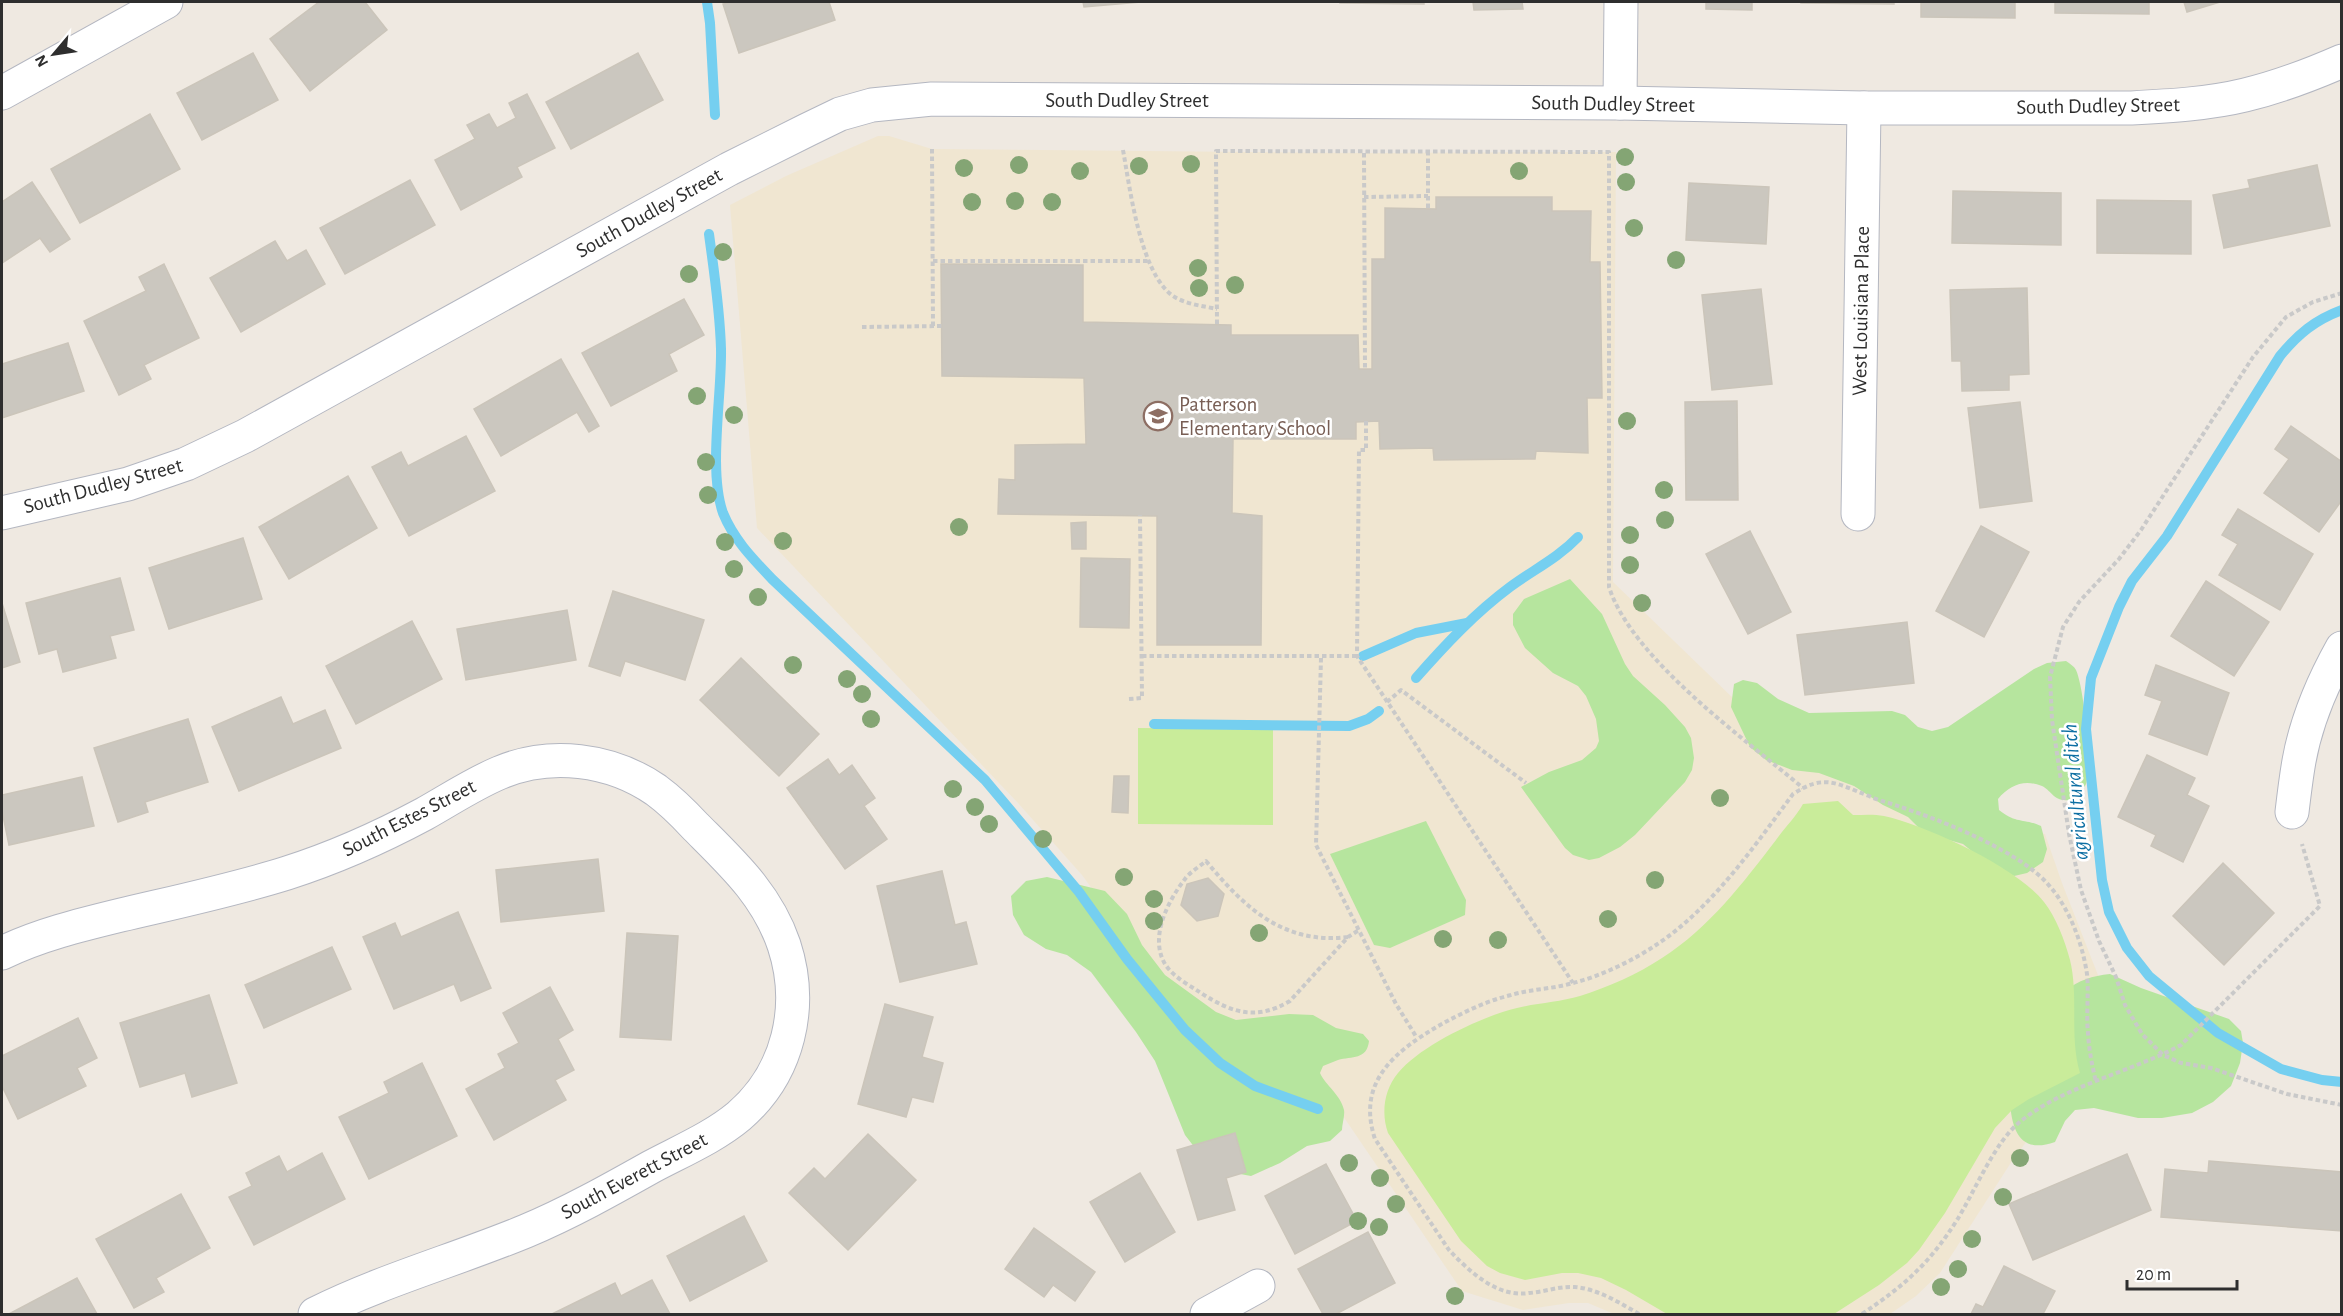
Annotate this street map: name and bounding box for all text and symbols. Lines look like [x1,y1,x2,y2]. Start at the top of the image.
north arrow [24,24,84,84]
text: N [32,52,51,70]
street label: South Dudley Street [1045,90,1209,111]
street label: South Dudley Street [1531,92,1695,116]
street label: South Dudley Street [2016,94,2180,118]
street label: South Dudley Street [572,164,726,262]
street label: West Louisiana Place [1849,226,1873,396]
place label: Patterson Elementary School [1179,394,1331,439]
school or university icon: Patterson Elementary School [1142,400,1174,432]
street label: South Dudley Street [21,455,185,517]
water label: agricultural ditch [2058,723,2092,861]
street label: South Estes Street [339,775,479,861]
street label: South Everett Street [558,1129,711,1223]
scale bar [2127,1253,2236,1291]
text: 20 m [2136,1266,2171,1284]

